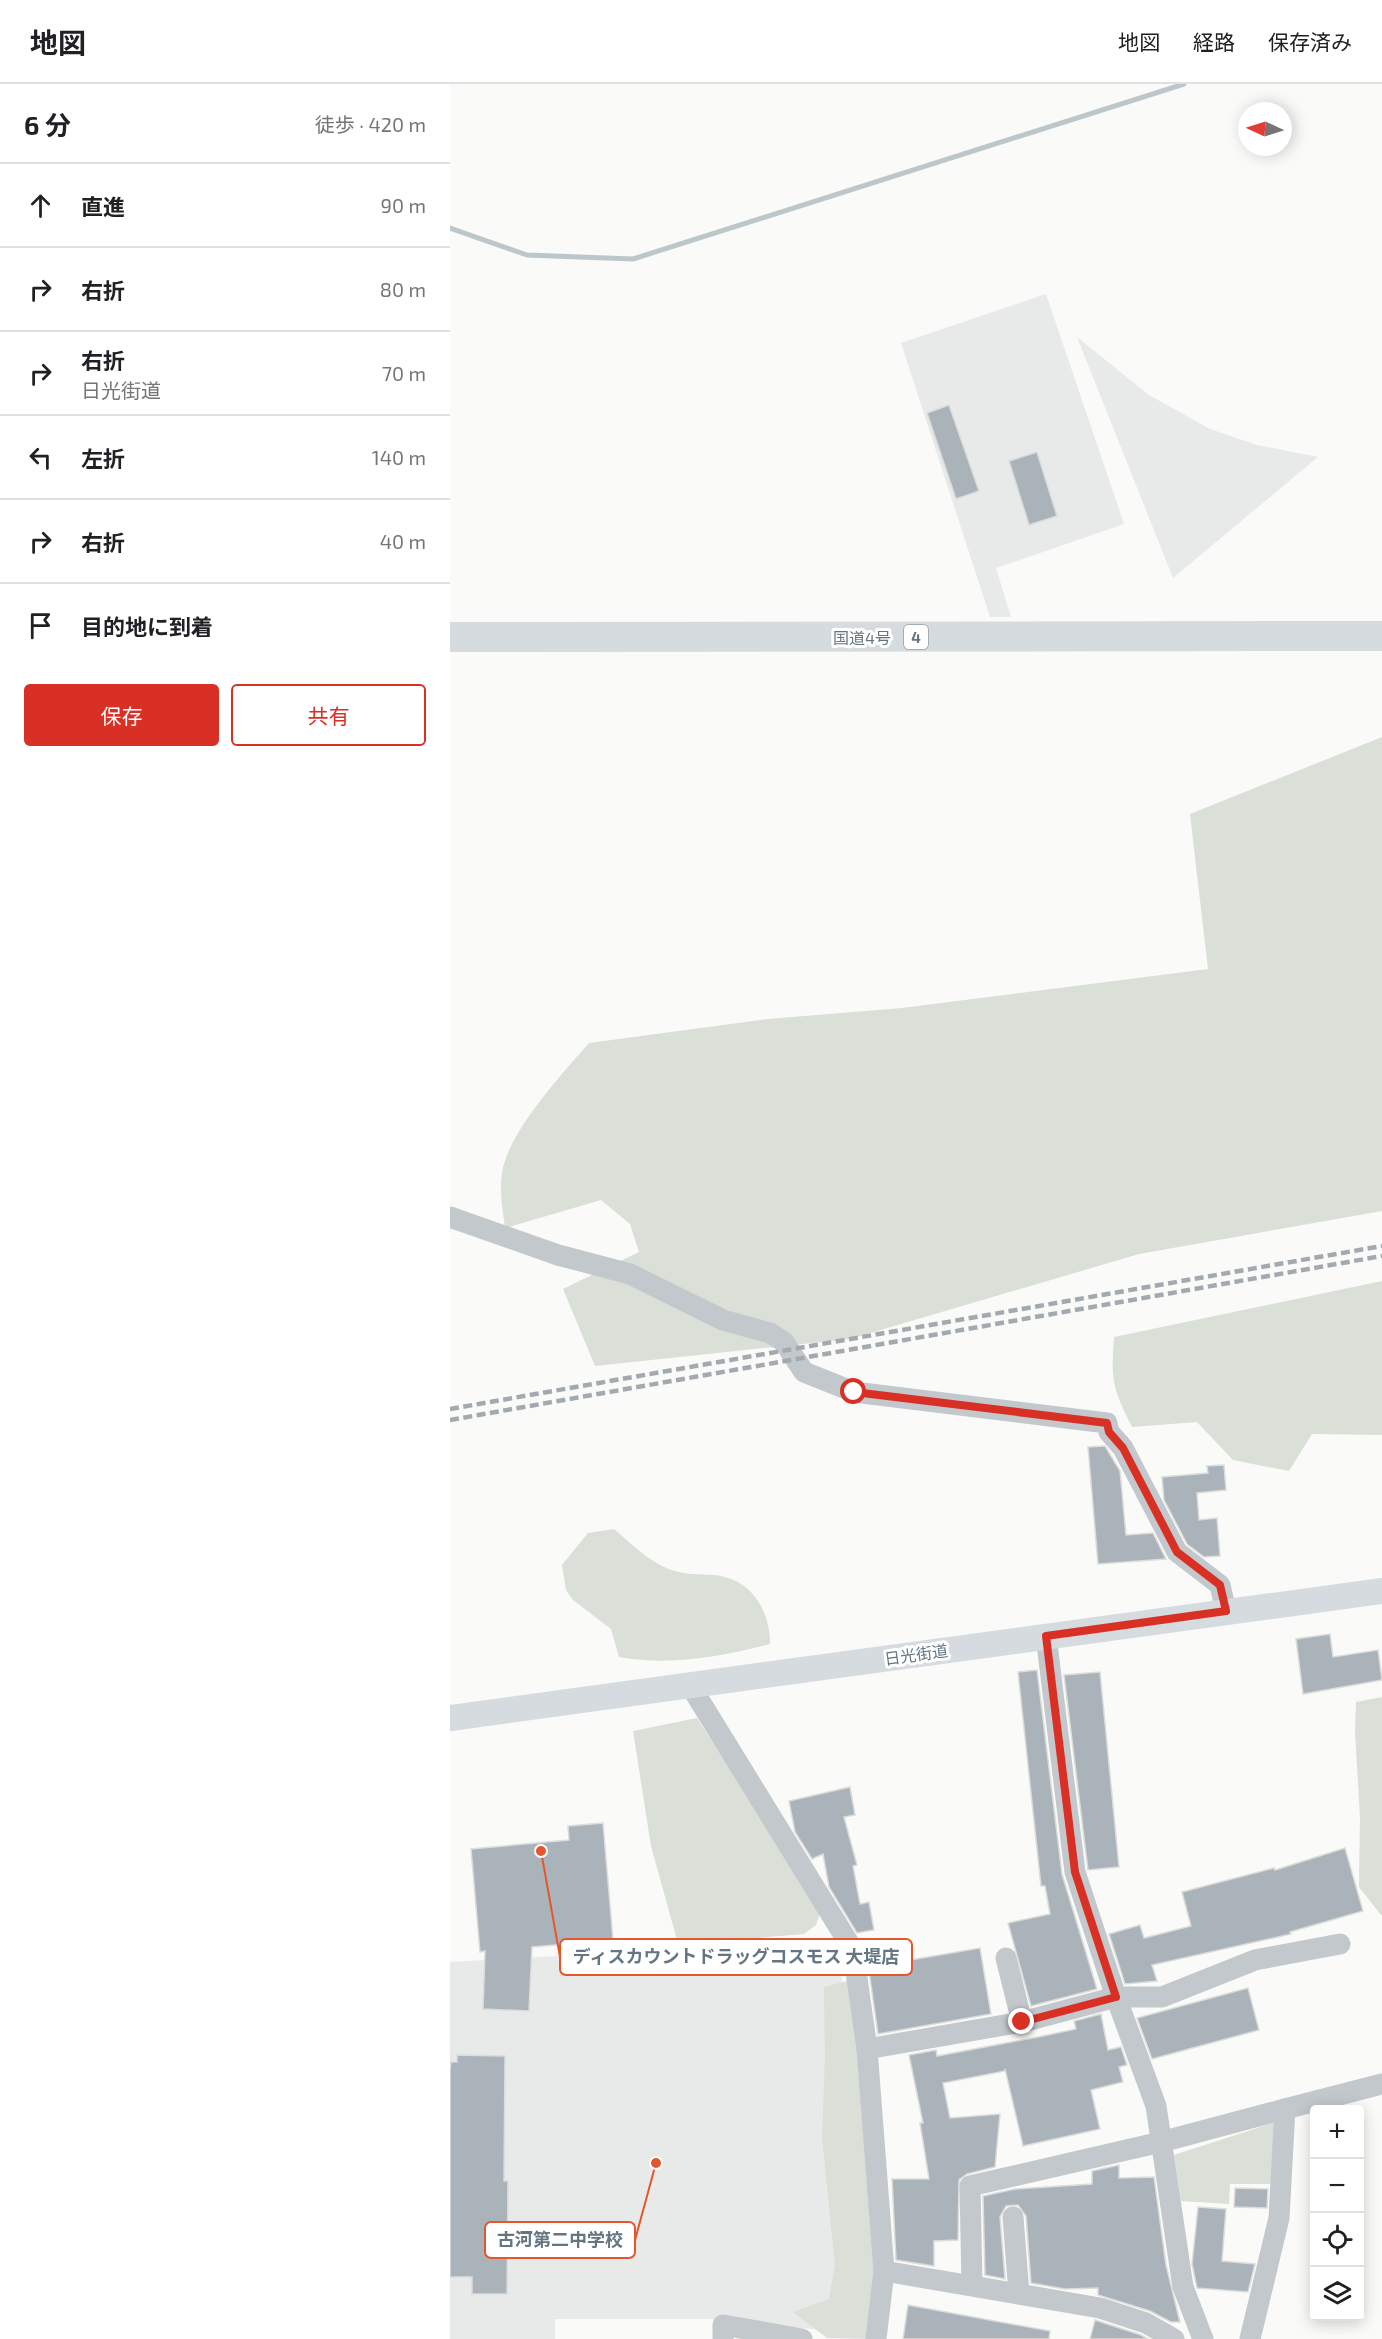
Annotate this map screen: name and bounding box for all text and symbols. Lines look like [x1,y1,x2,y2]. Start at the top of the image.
text: 地図 [30,25,86,59]
text: 地図 [1118,29,1160,54]
text: 経路 [1193,29,1235,54]
text: 保存済み [1268,29,1352,54]
north arrow [1238,102,1292,156]
text: 6 分 [24,109,71,140]
text: 徒歩 · 420 m [315,112,426,136]
icon: ahead [24,189,57,222]
text: 直進 [81,193,125,219]
text: 90 m [381,193,426,217]
icon: right [24,273,57,306]
text: 右折 [81,277,125,303]
text: 80 m [380,277,426,301]
text: 右折 [81,347,125,373]
icon: right [24,357,57,390]
text: 70 m [382,361,426,385]
text: 日光街道 [81,378,161,402]
icon: left [24,441,57,474]
text: 左折 [81,445,125,471]
text: 140 m [372,445,426,469]
icon: right [24,525,57,558]
text: 右折 [81,529,125,555]
text: 40 m [380,529,426,553]
icon: arrive [24,609,57,642]
text: 目的地に到着 [81,613,213,639]
road number: 4 [904,625,928,649]
street label: 国道4号 [833,628,891,647]
button: 保存 [24,684,219,746]
button: 共有 [231,684,426,746]
route start [840,1378,866,1404]
street label: 日光街道 [883,1640,949,1668]
callout: ディスカウントドラッグコスモス 大堤店 [560,1939,912,1975]
text: ディスカウントドラッグコスモス 大堤店 [573,1945,899,1967]
route end [1008,2008,1034,2034]
map controls [1310,2105,1364,2321]
button: + [1310,2105,1364,2159]
button: − [1310,2159,1364,2213]
button: locate [1310,2213,1364,2267]
callout: 古河第二中学校 [485,2222,635,2258]
text: 古河第二中学校 [497,2228,623,2250]
button: layers [1310,2267,1364,2321]

